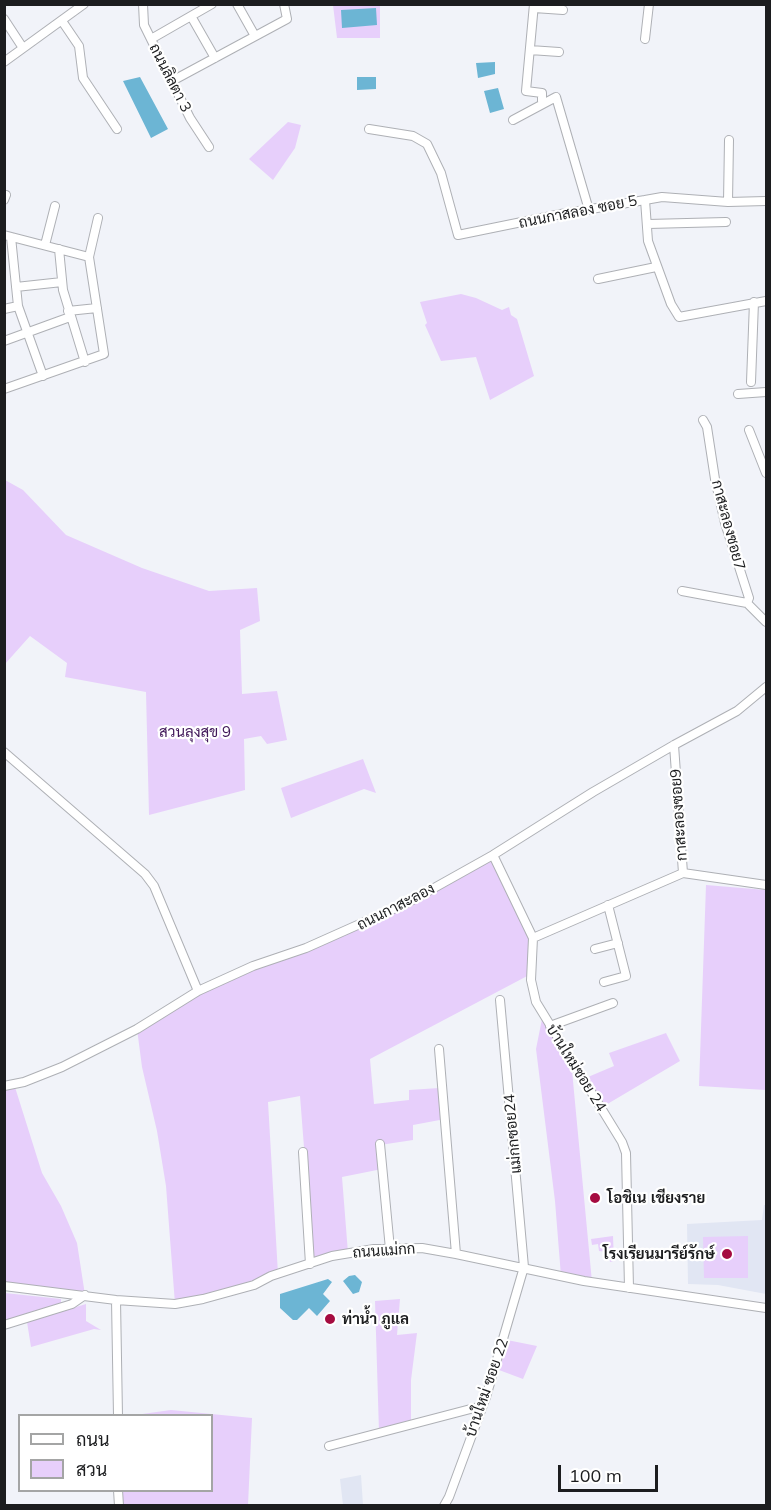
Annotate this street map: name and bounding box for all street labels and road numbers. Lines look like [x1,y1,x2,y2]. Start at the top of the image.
street label: ถนนลิลตา 3 [145,41,195,115]
street label: ถนนกาสลอง ซอย 5 [517,192,639,232]
street label: กาสะลองซอย7 [707,478,749,572]
street label: กาสะลองซอย9 [667,768,691,862]
street label: ถนนกาสะลอง [354,880,438,934]
street label: บ้านใหม่ซอย 24 [542,1021,610,1115]
street label: แม่กกซอย24 [501,1093,525,1175]
street label: ถนนแม่กก [352,1240,416,1262]
street label: บ้านใหม่ ซอย 22 [462,1336,512,1440]

